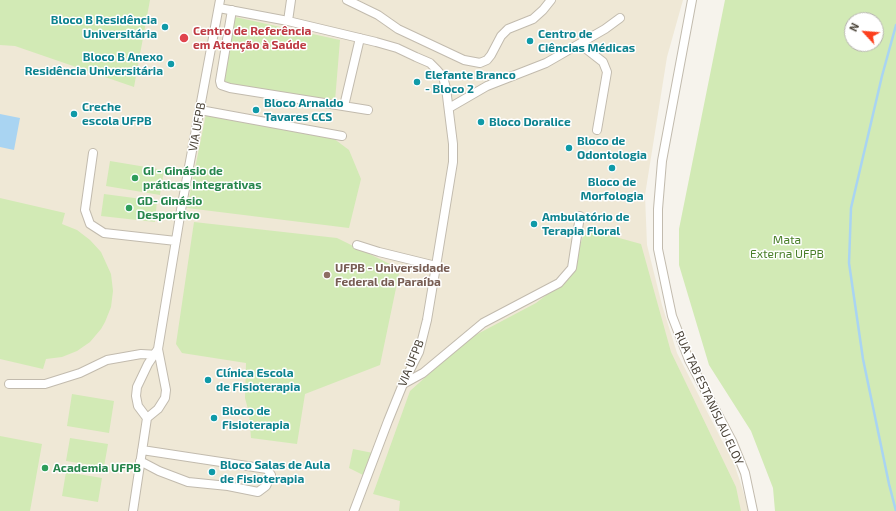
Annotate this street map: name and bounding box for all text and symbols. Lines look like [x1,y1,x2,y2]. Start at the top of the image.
north arrow [844,12,884,52]
place label: Bloco B Residência Universitária [51,13,157,41]
text: N [846,21,861,33]
marker: Bloco B Residência Universitária [160,22,170,32]
place label: Centro de Referência em Atenção à Saúde [193,24,311,52]
place label: Centro de Ciências Médicas [538,27,635,55]
marker: Centro de Referência em Atenção à Saúde [178,32,190,44]
marker: Centro de Ciências Médicas [525,36,535,46]
place label: Bloco B Anexo Residência Universitária [25,50,163,78]
marker: Bloco B Anexo Residência Universitária [166,59,176,69]
place label: Elefante Branco - Bloco 2 [425,68,516,96]
marker: Elefante Branco - Bloco 2 [412,77,422,87]
place label: Bloco Arnaldo Tavares CCS [264,96,344,124]
place label: Creche escola UFPB [82,100,152,128]
street label: VIA UFPB [186,101,208,153]
marker: Bloco Arnaldo Tavares CCS [251,105,261,115]
marker: Creche escola UFPB [69,109,79,119]
place label: Bloco Doralice [489,115,571,129]
marker: Bloco Doralice [476,117,486,127]
place label: Bloco de Odontologia [577,134,647,162]
marker: Bloco de Odontologia [564,143,574,153]
marker: Bloco de Morfologia [607,163,617,173]
place label: GI - Ginásio de práticas integrativas [143,164,262,192]
marker: GI - Ginásio de práticas integrativas [130,173,140,183]
place label: Bloco de Morfologia [580,175,644,203]
place label: GD- Ginásio Desportivo [137,194,202,222]
marker: GD- Ginásio Desportivo [124,203,134,213]
place label: Ambulatório de Terapia Floral [542,210,629,238]
marker: Ambulatório de Terapia Floral [529,219,539,229]
park label: Mata Externa UFPB [750,233,824,261]
place label: UFPB - Universidade Federal da Paraíba [335,261,450,289]
marker: UFPB - Universidade Federal da Paraíba [322,270,332,280]
street label: RUA TAB ESTANISLAU ELOY [672,329,746,467]
street label: VIA UFPB [395,337,427,389]
place label: Clínica Escola de Fisioterapia [216,366,300,394]
marker: Clínica Escola de Fisioterapia [203,375,213,385]
place label: Bloco de Fisioterapia [222,404,290,432]
marker: Bloco de Fisioterapia [209,413,219,423]
place label: Bloco Salas de Aula de Fisioterapia [220,458,330,486]
place label: Academia UFPB [53,461,141,475]
marker: Academia UFPB [40,463,50,473]
marker: Bloco Salas de Aula de Fisioterapia [207,467,217,477]

